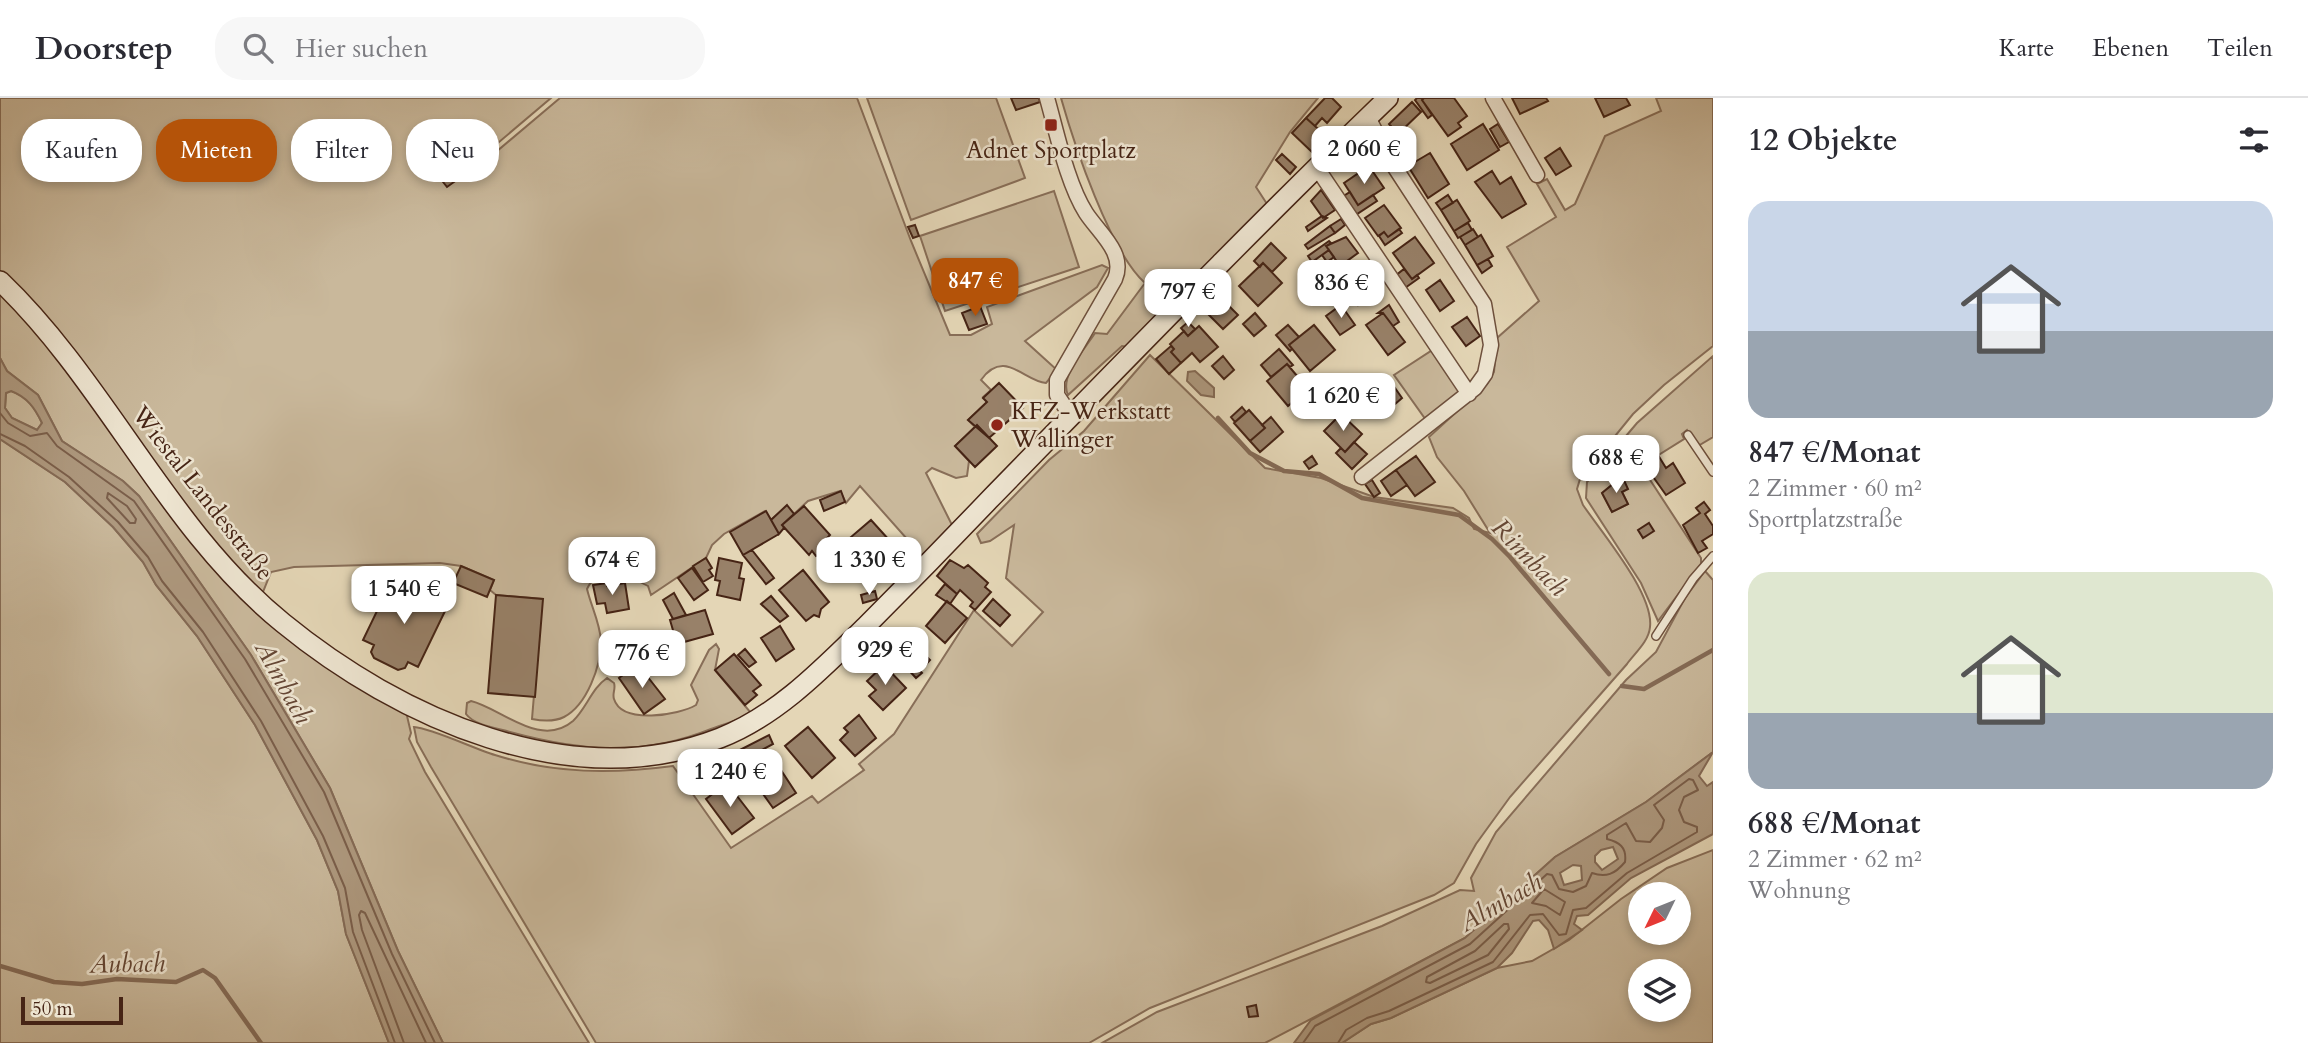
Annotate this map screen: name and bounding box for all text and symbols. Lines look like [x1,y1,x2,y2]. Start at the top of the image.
search box [215,17,705,80]
text: Doorstep [35,26,173,71]
icon: search [239,29,277,67]
text: Hier suchen [295,31,428,66]
text: Karte [1999,32,2054,65]
text: Ebenen [2092,32,2169,65]
text: Teilen [2207,32,2273,65]
marker: Adnet Sportplatz [1043,117,1059,133]
chip: Kaufen [21,119,142,182]
chip: Mieten [156,119,277,182]
chip: Filter [291,119,392,182]
chip: Neu [406,119,499,182]
text: 12 Objekte [1748,120,1898,161]
icon: filters [2235,121,2273,159]
pin: 2 060 € [1299,126,1429,186]
text: 2 060 € [1327,133,1401,164]
place label: Adnet Sportplatz [966,134,1136,167]
icon: home [1948,246,2074,372]
pin: 847 € [926,258,1024,318]
pin: 836 € [1292,260,1390,320]
text: 847 € [947,265,1003,296]
text: 836 € [1313,267,1369,298]
pin: 797 € [1139,270,1237,329]
text: 797 € [1160,276,1216,307]
pin: 1 620 € [1278,374,1408,433]
text: 1 620 € [1306,380,1380,411]
place label: KFZ-Werkstatt Wallinger [1010,395,1171,456]
street label: Wiestal Landesstraße [123,398,281,587]
marker: KFZ-Werkstatt Wallinger [989,417,1005,433]
text: 847 €/Monat [1748,432,1920,473]
pin: 688 € [1567,436,1665,495]
text: 688 € [1588,442,1644,473]
text: 2 Zimmer · 60 m² [1748,473,1922,504]
text: Sportplatzstraße [1748,504,1903,535]
water label: Rinnbach [1484,511,1576,604]
pin: 674 € [563,538,661,597]
pin: 1 330 € [804,538,934,597]
text: 674 € [584,544,640,575]
text: 1 330 € [832,544,906,575]
pin: 1 540 € [339,566,469,626]
text: 1 540 € [367,573,441,604]
icon: home [1948,617,2074,743]
pin: 929 € [836,628,934,687]
pin: 776 € [593,630,691,690]
water label: Almbach [246,633,321,731]
text: 929 € [857,634,913,665]
text: 776 € [614,637,670,668]
pin: 1 240 € [665,750,795,809]
text: 1 240 € [693,756,767,787]
text: 688 €/Monat [1748,803,1920,844]
text: 2 Zimmer · 62 m² [1748,844,1922,875]
water label: Almbach [1451,864,1549,941]
text: Wohnung [1748,875,1850,906]
north arrow [1628,882,1690,945]
map controls [1628,882,1691,1022]
water label: Aubach [88,945,166,982]
button: layers [1628,959,1691,1022]
scale bar [21,994,122,1026]
text: 50 m [32,996,73,1022]

